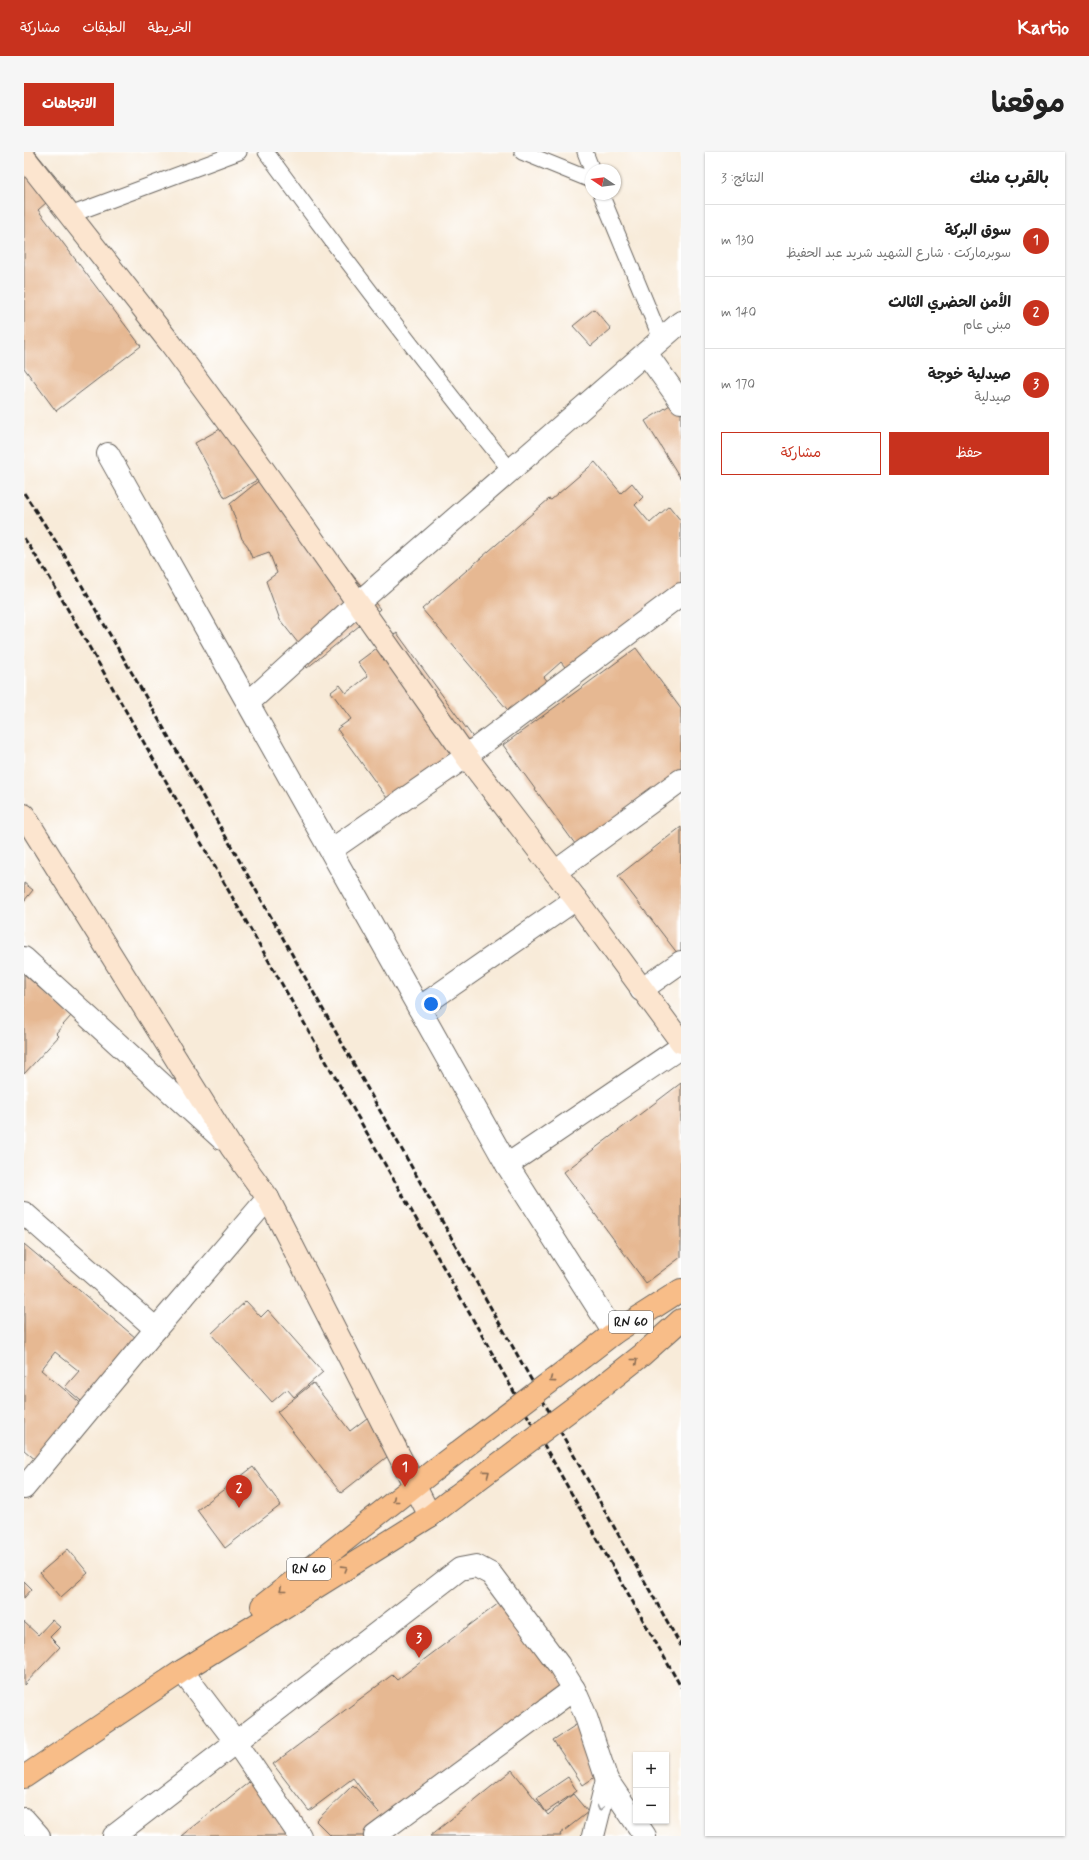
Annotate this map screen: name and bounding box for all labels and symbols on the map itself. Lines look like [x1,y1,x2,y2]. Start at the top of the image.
north arrow [585,164,621,200]
your location [421,994,441,1014]
road number: RN 60 [609,1311,653,1333]
one-way arrow [630,1359,637,1366]
one-way arrow [549,1376,556,1383]
pin: 1 [392,1454,418,1487]
one-way arrow [483,1470,490,1477]
pin: 2 [226,1475,252,1508]
one-way arrow [392,1495,399,1502]
road number: RN 60 [287,1558,331,1580]
one-way arrow [341,1566,348,1573]
one-way arrow [280,1585,287,1592]
pin: 3 [406,1625,432,1658]
one-way arrow [596,1805,604,1811]

